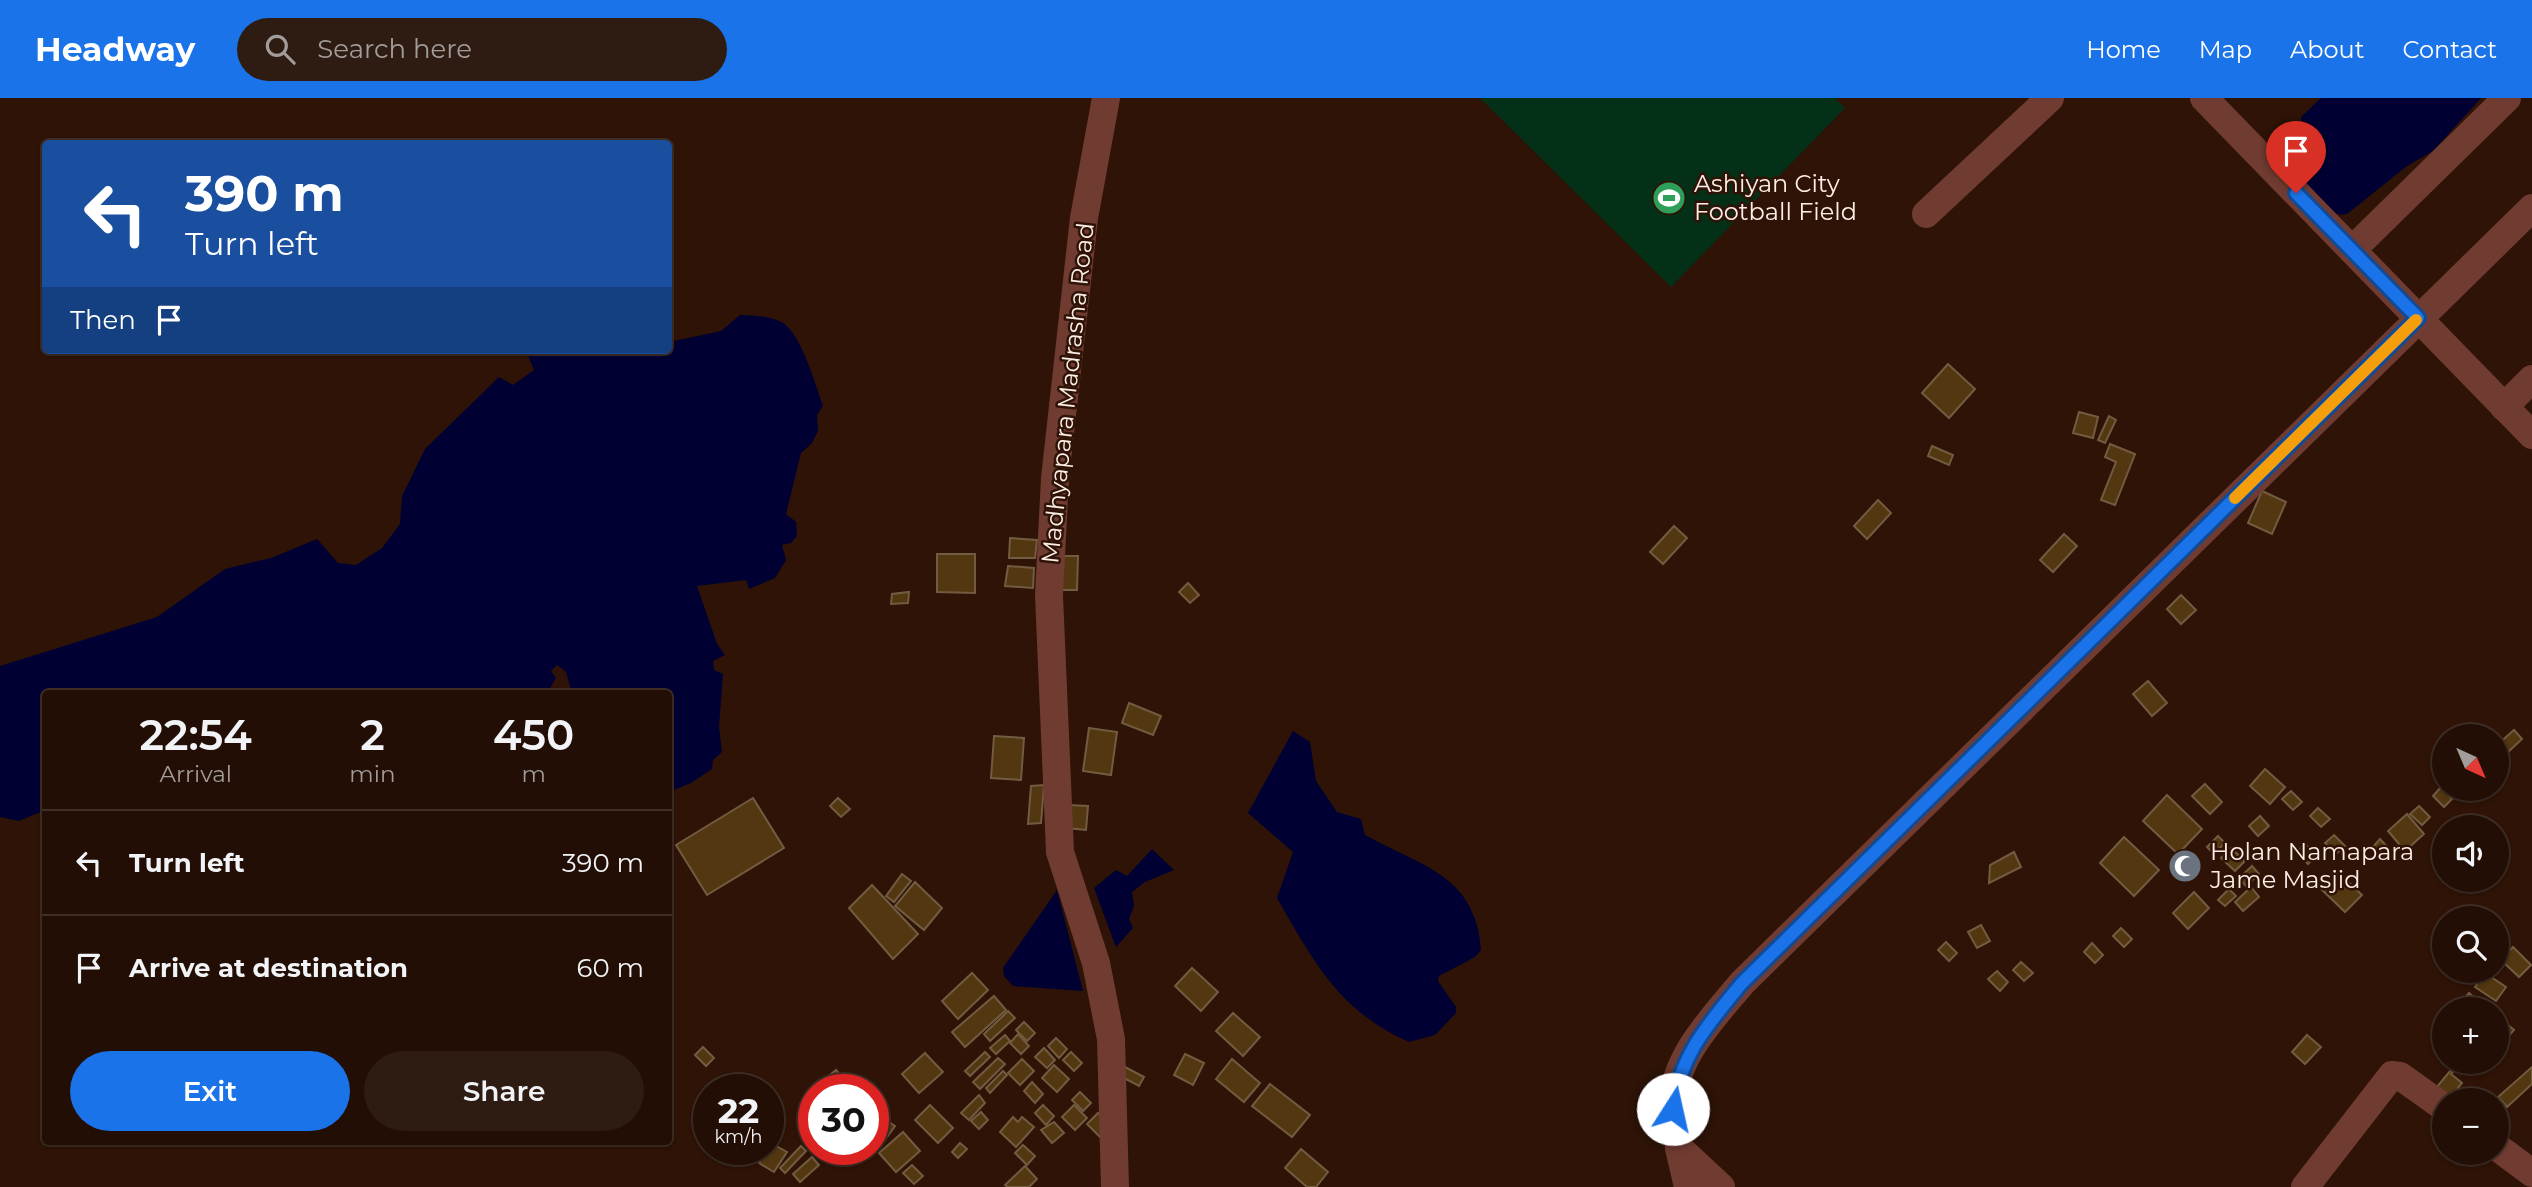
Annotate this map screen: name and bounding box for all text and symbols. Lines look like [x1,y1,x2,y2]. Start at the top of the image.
search box [237,18,727,81]
text: Headway [35,29,195,69]
icon: search [261,30,299,68]
text: Search here [317,33,472,65]
text: Home [2086,35,2161,64]
text: Map [2199,35,2252,64]
text: About [2290,35,2364,64]
text: Contact [2402,35,2497,64]
pin [2266,121,2326,193]
icon: arrive [2277,132,2315,170]
text: 390 m [185,164,344,223]
icon: left [70,168,161,259]
place label: Ashiyan City Football Field [1694,169,1857,226]
sports icon: Ashiyan City Football Field [1650,179,1688,217]
street label: Madhyapara Madrasha Road [1035,221,1100,565]
text: Turn left [185,224,319,263]
icon: arrive [150,301,188,339]
text: Then [70,304,136,336]
text: 22:54 [140,709,252,761]
text: 2 [360,709,385,761]
text: 450 [493,709,574,761]
north arrow [2432,724,2510,802]
map controls [2432,724,2509,1165]
text: Arrival [159,760,232,788]
text: min [349,760,395,788]
text: m [522,760,546,788]
button: sound [2432,815,2509,892]
place label: Holan Namapara Jame Masjid [2209,837,2414,894]
icon: left [70,844,108,882]
text: Turn left [129,847,245,879]
text: 390 m [562,847,644,879]
mosque icon: Holan Namapara Jame Masjid [2166,847,2204,885]
button: search [2432,906,2509,983]
icon: arrive [70,949,108,987]
text: Arrive at destination [129,952,408,984]
text: 60 m [577,952,644,984]
button: + [2432,997,2509,1074]
button: Exit [70,1051,350,1131]
button: Share [364,1051,644,1131]
position arrow [1636,1072,1710,1146]
speed limit sign: 30 [798,1074,889,1165]
button: − [2432,1088,2509,1165]
text: 22 [718,1089,759,1132]
text: km/h [714,1126,763,1148]

